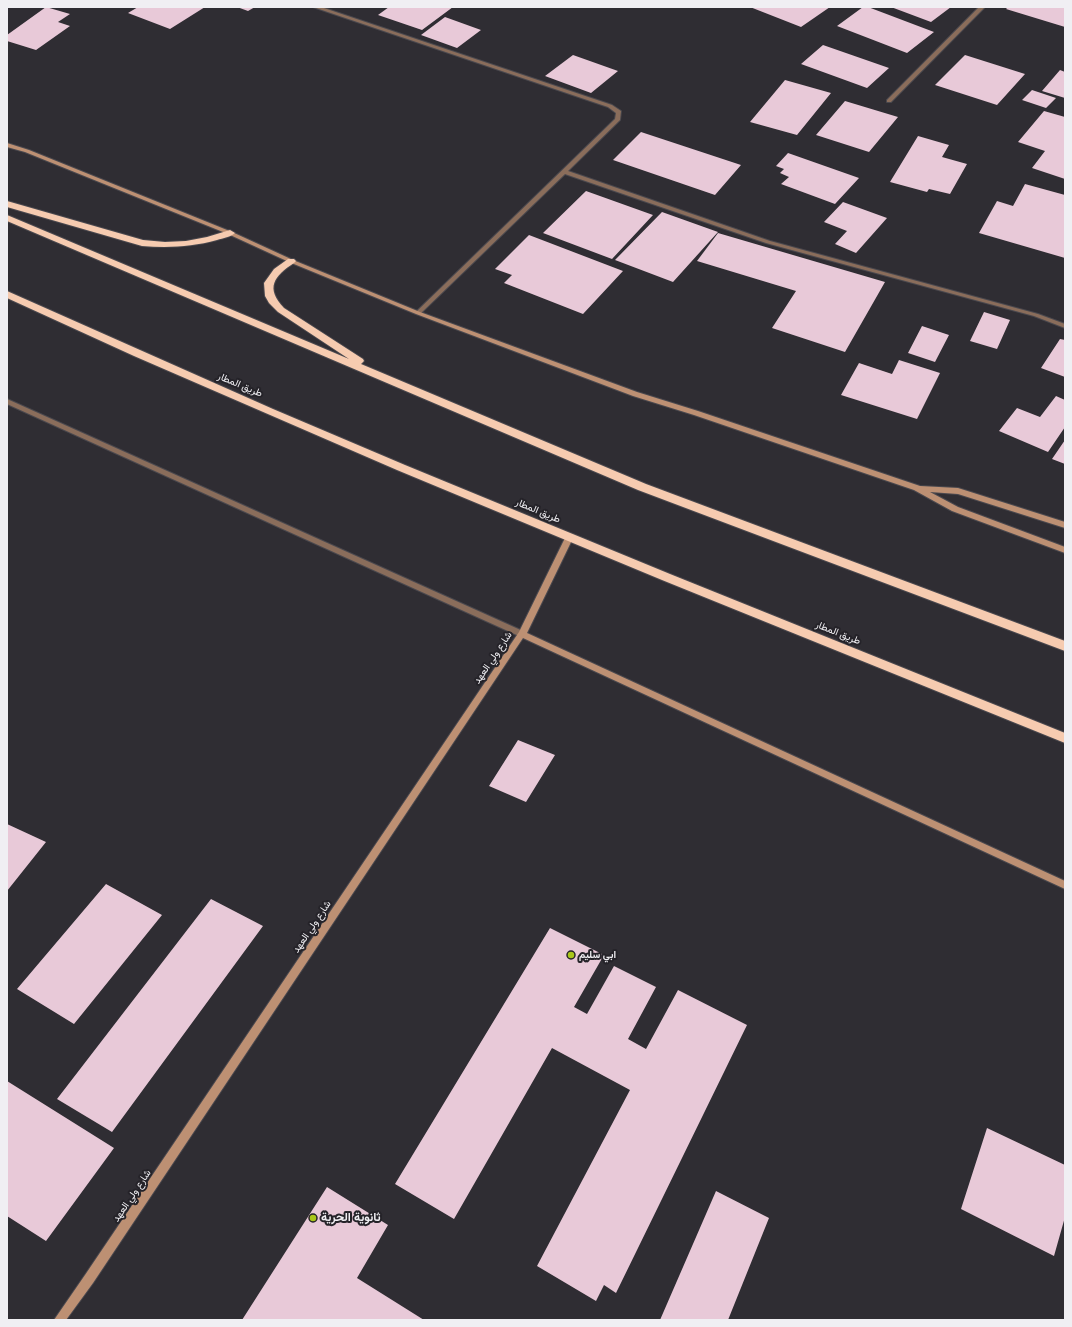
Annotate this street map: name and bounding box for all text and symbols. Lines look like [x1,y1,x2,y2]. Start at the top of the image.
street label: طريق المطار [216,370,264,400]
street label: طريق المطار [514,496,562,526]
street label: طريق المطار [814,619,862,647]
street label: شارع ولي العهد [471,630,515,686]
street label: شارع ولي العهد [290,899,334,955]
place label: ابي سليم [579,949,616,961]
marker: ابي سليم [566,950,576,960]
street label: شارع ولي العهد [110,1168,154,1224]
place label: ثانوية الحرية [321,1211,381,1225]
marker: ثانوية الحرية [308,1213,318,1223]

